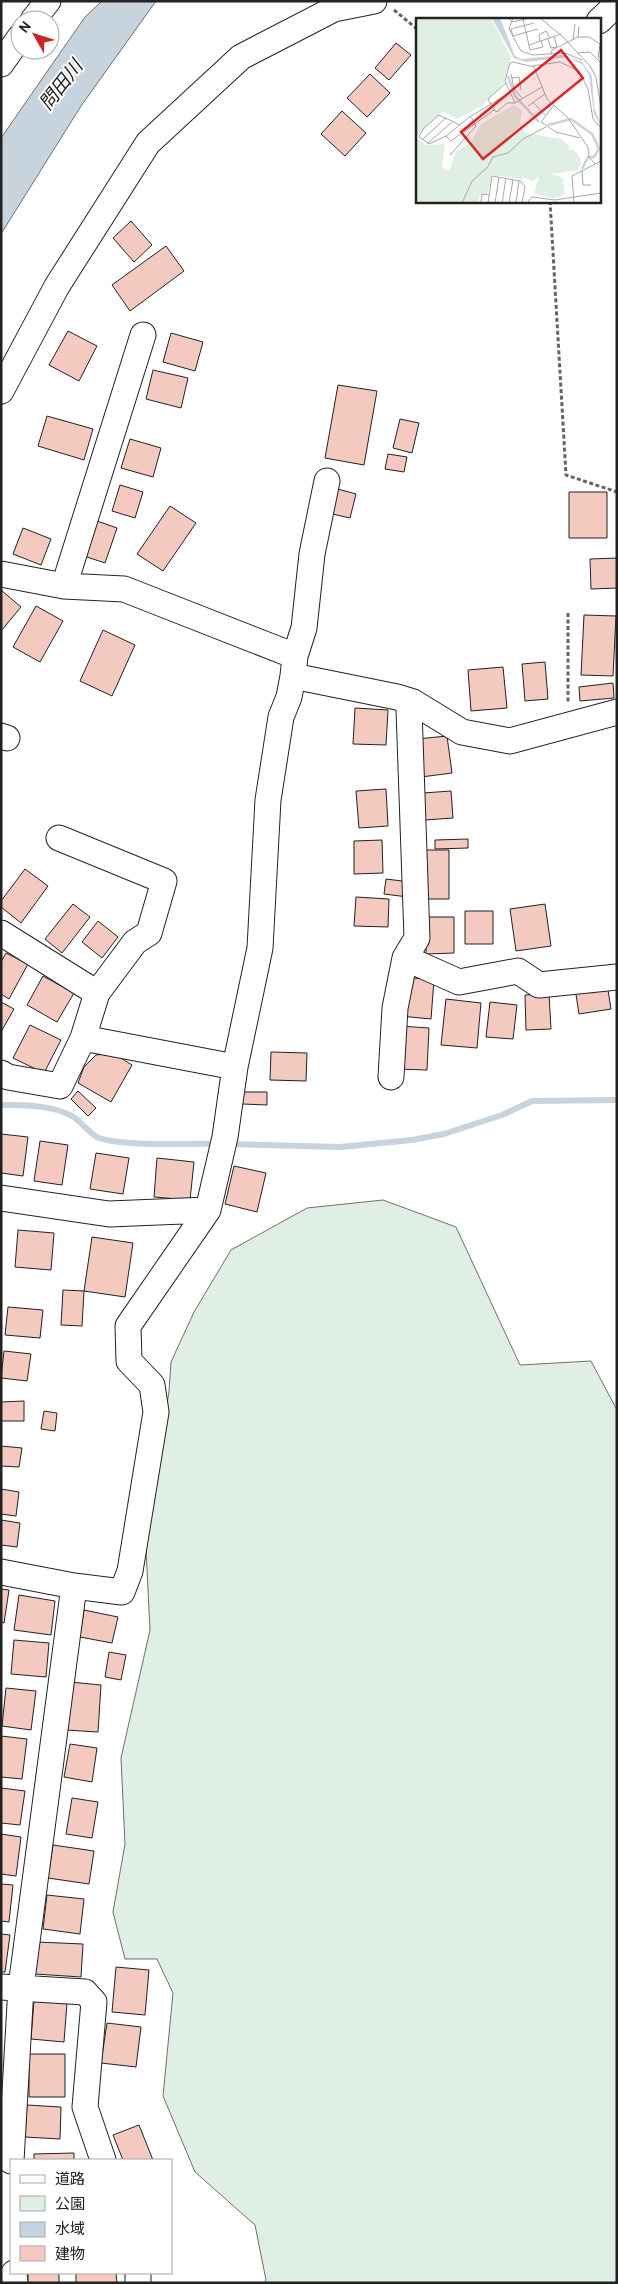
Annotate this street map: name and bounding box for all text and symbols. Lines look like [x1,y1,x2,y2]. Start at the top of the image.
north arrow [10,10,60,60]
inset map [416,18,600,202]
text: N [16,19,36,37]
water label: 問田川 [35,55,90,116]
legend [10,2159,172,2274]
text: 道路 [55,2171,85,2190]
text: 公園 [55,2196,85,2215]
text: 水域 [55,2221,85,2240]
text: 建物 [55,2246,85,2265]

